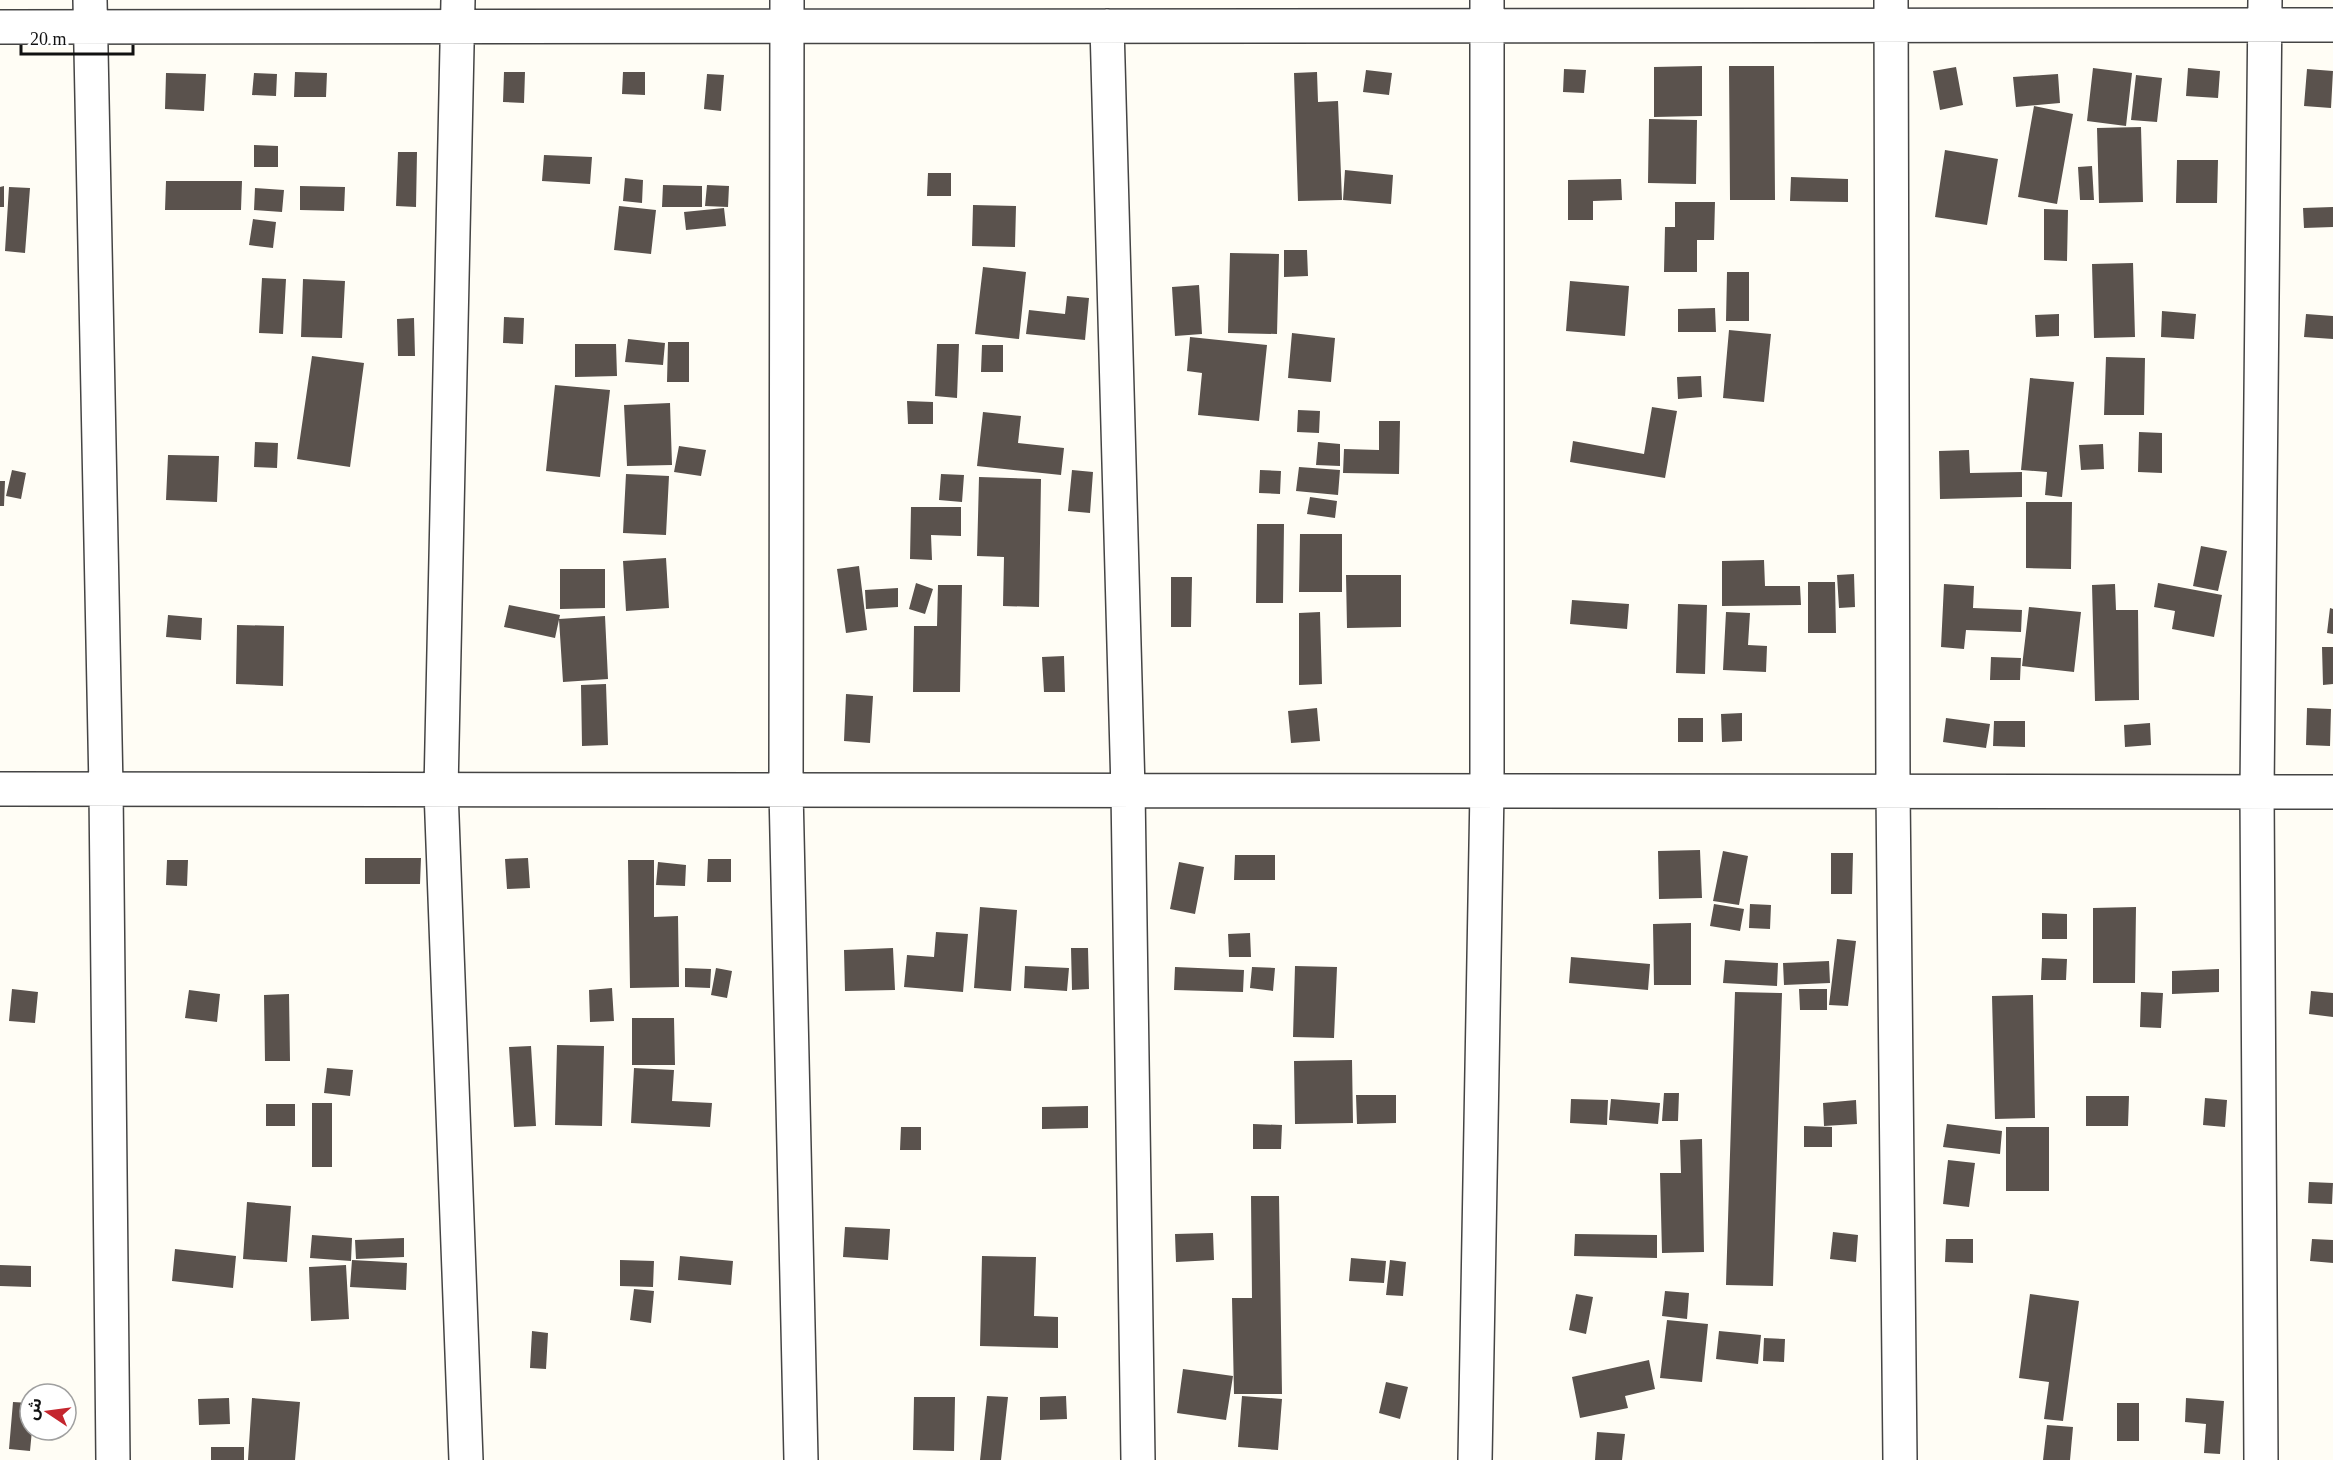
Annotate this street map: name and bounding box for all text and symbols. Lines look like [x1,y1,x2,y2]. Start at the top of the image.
scale bar [21,18,134,56]
text: 20 m [30,29,67,49]
north arrow [18,1382,78,1442]
text: ش [23,1396,46,1422]

